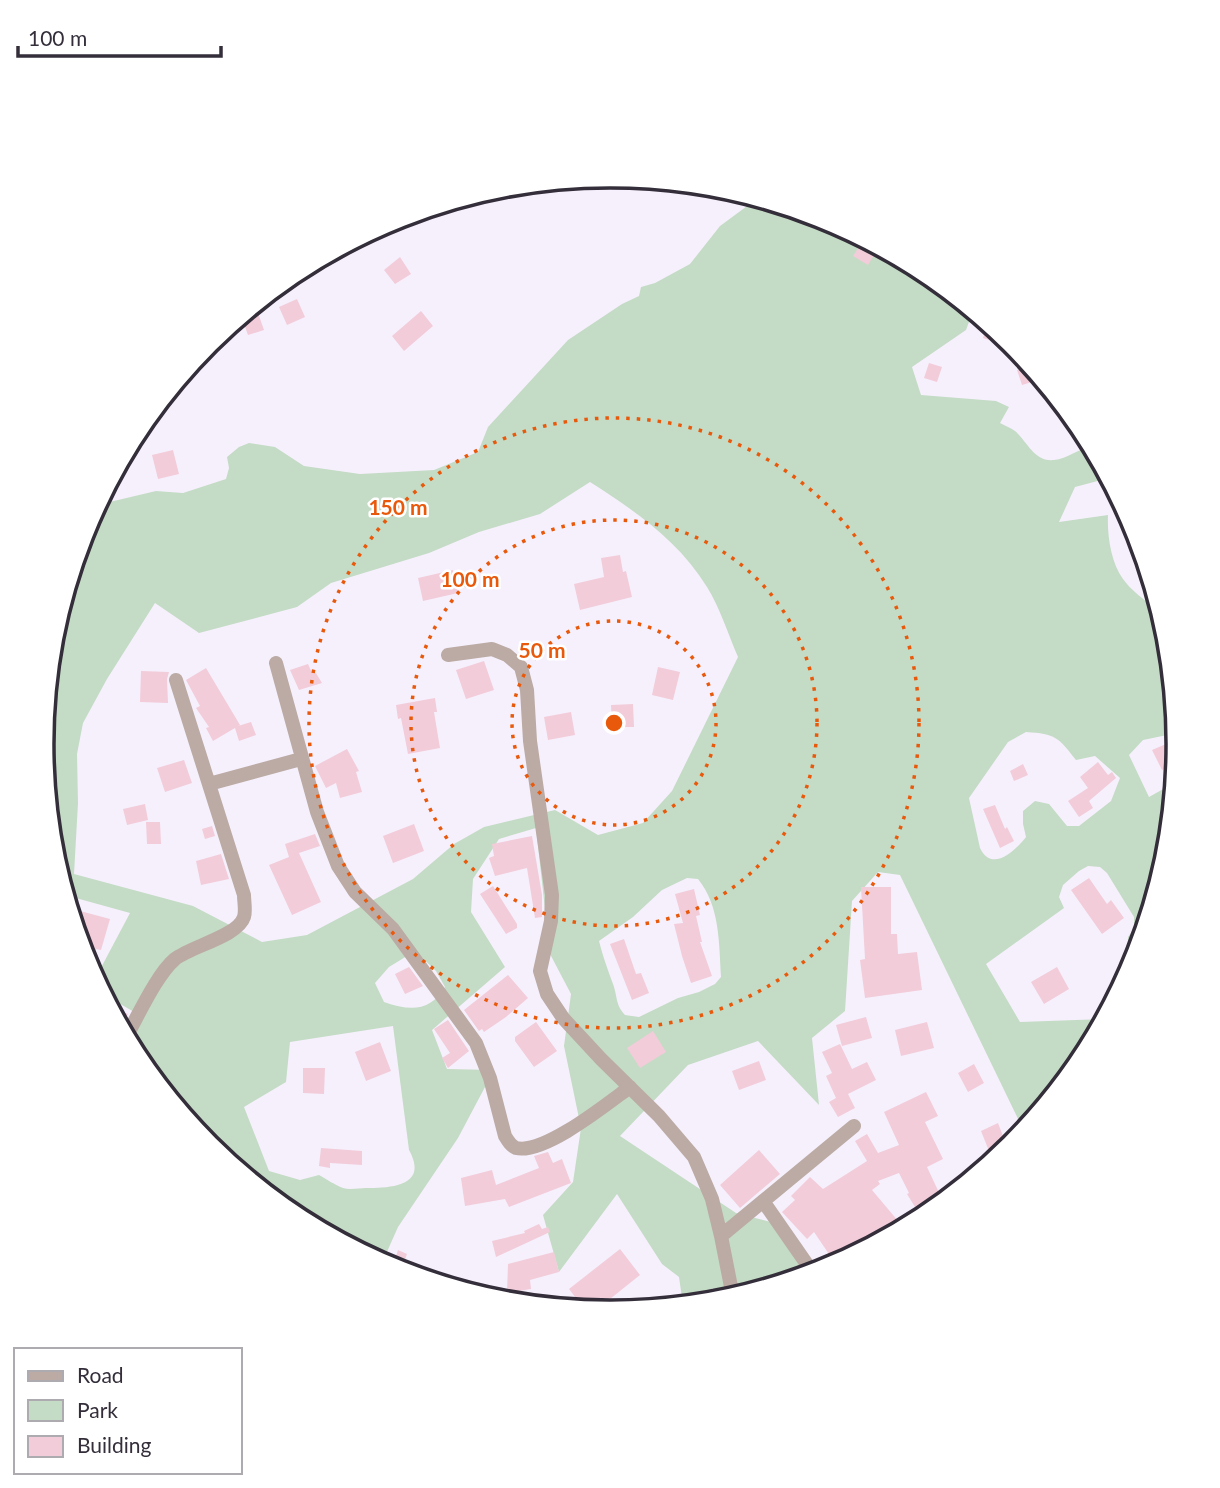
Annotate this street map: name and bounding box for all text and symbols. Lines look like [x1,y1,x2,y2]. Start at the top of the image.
scale bar [18,14,220,58]
text: 100 m [28,25,87,50]
text: 150 m [368,494,428,519]
text: 100 m [440,566,500,591]
text: 50 m [518,637,566,662]
centre of rings [602,711,626,735]
legend [14,1348,242,1474]
text: Road [77,1362,124,1387]
text: Park [77,1397,118,1422]
text: Building [77,1432,152,1457]

